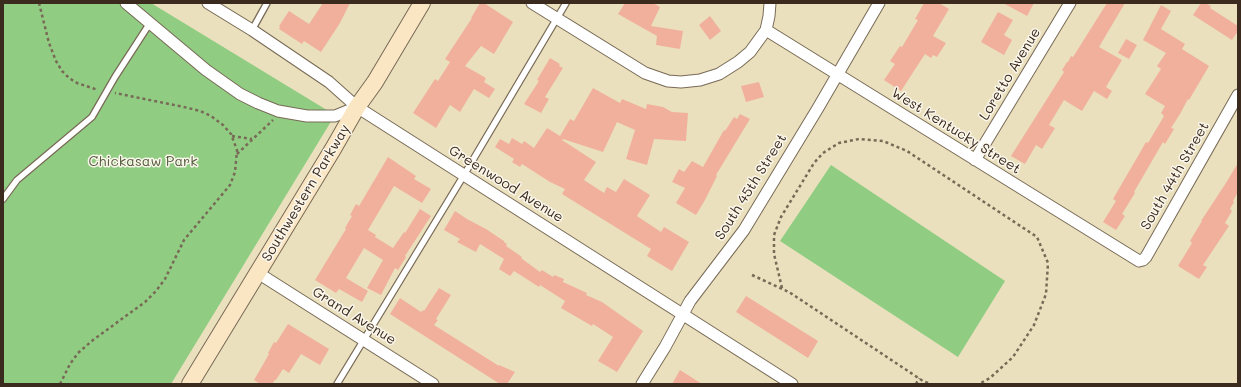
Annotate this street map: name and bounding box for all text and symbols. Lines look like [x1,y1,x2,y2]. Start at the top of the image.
street label: Loretto Avenue [976,25,1044,123]
street label: West Kentucky Street [888,84,1024,178]
street label: South 44th Street [1137,119,1213,233]
street label: Southwestern Parkway [258,121,354,265]
street label: South 45th Street [712,131,790,243]
street label: Greenwood Avenue [446,142,566,226]
park label: Chickasaw Park [88,154,198,170]
street label: Grand Avenue [309,284,399,348]

